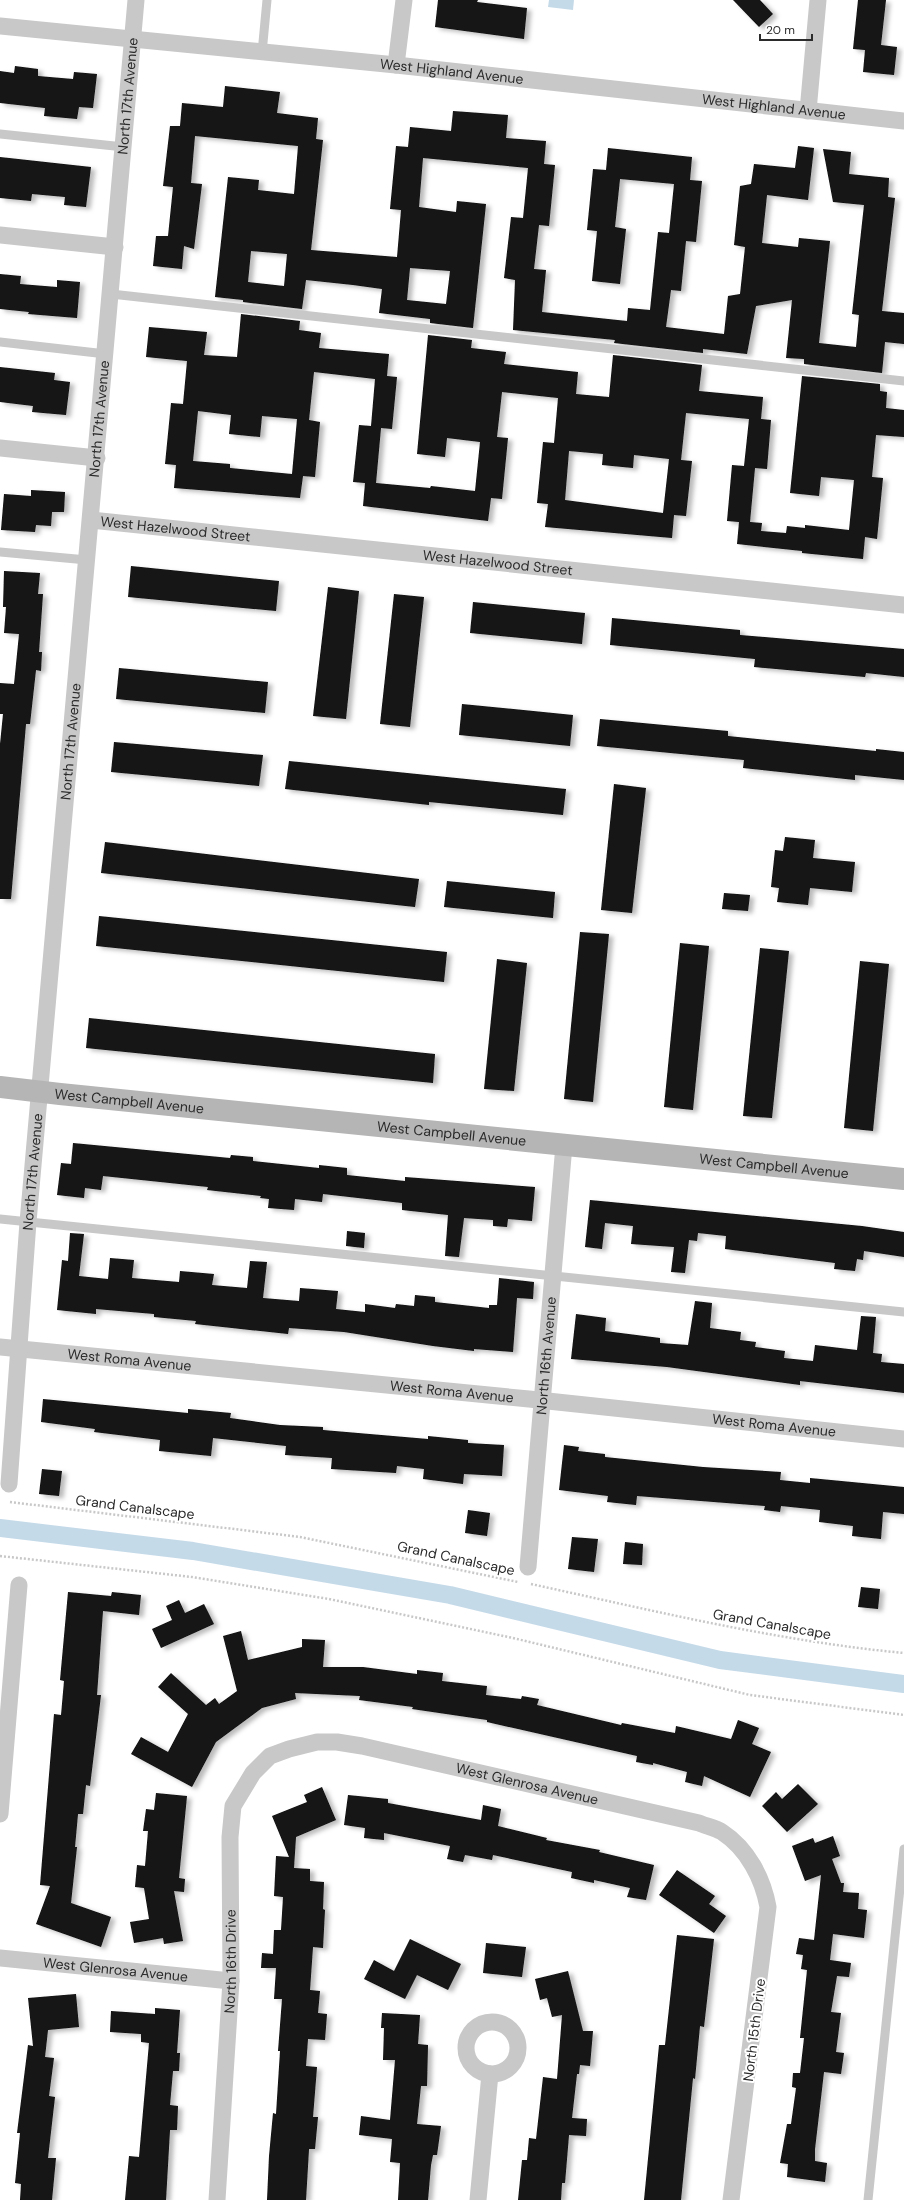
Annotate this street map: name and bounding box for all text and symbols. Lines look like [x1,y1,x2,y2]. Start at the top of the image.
scale bar [760,16,812,42]
text: 20 m [766,22,795,38]
street label: North 17th Avenue [113,37,142,155]
street label: West Highland Avenue [379,54,525,88]
street label: West Highland Avenue [701,90,847,124]
street label: North 17th Avenue [85,360,113,478]
street label: West Hazelwood Street [100,512,251,546]
street label: West Hazelwood Street [422,546,574,579]
street label: North 17th Avenue [56,682,85,801]
street label: West Campbell Avenue [54,1085,205,1117]
street label: North 17th Avenue [18,1113,47,1231]
street label: West Campbell Avenue [376,1117,527,1150]
street label: West Campbell Avenue [698,1149,850,1182]
street label: North 16th Avenue [532,1296,560,1416]
street label: West Roma Avenue [67,1345,192,1375]
street label: West Roma Avenue [389,1376,515,1406]
street label: West Roma Avenue [711,1410,837,1441]
street label: Grand Canalscape [74,1491,196,1523]
street label: Grand Canalscape [396,1537,516,1579]
street label: Grand Canalscape [711,1605,833,1643]
street label: West Glenrosa Avenue [454,1759,600,1809]
street label: North 16th Drive [220,1909,240,2014]
street label: West Glenrosa Avenue [42,1953,189,1986]
street label: North 15th Drive [739,1977,769,2083]

